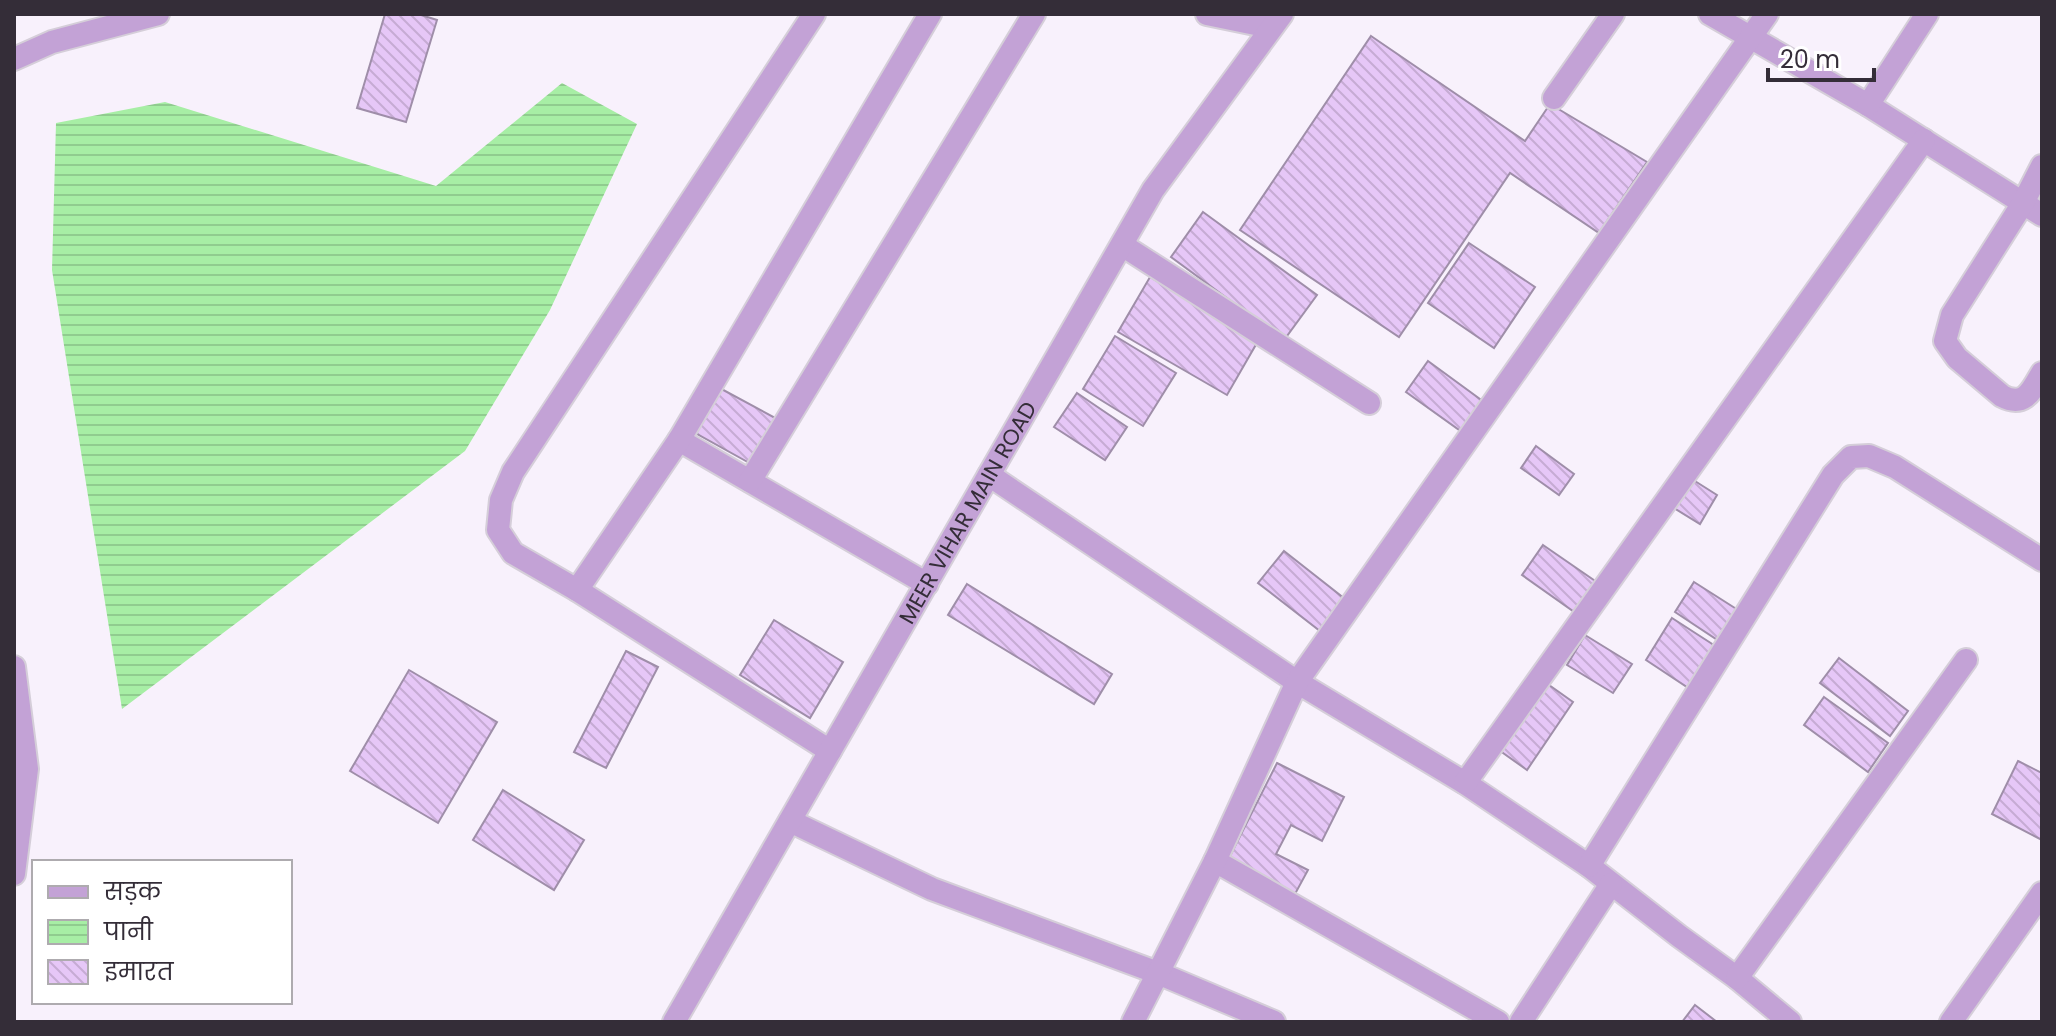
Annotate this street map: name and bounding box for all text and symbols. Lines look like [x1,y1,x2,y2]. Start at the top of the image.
scale bar [1768,32,1874,82]
text: 20 m [1780,43,1840,76]
street label: MEER VIHAR MAIN ROAD [891,395,1044,629]
legend [32,860,292,1004]
text: सड़क [103,875,162,908]
text: पानी [103,915,154,948]
text: इमारत [103,955,175,988]

